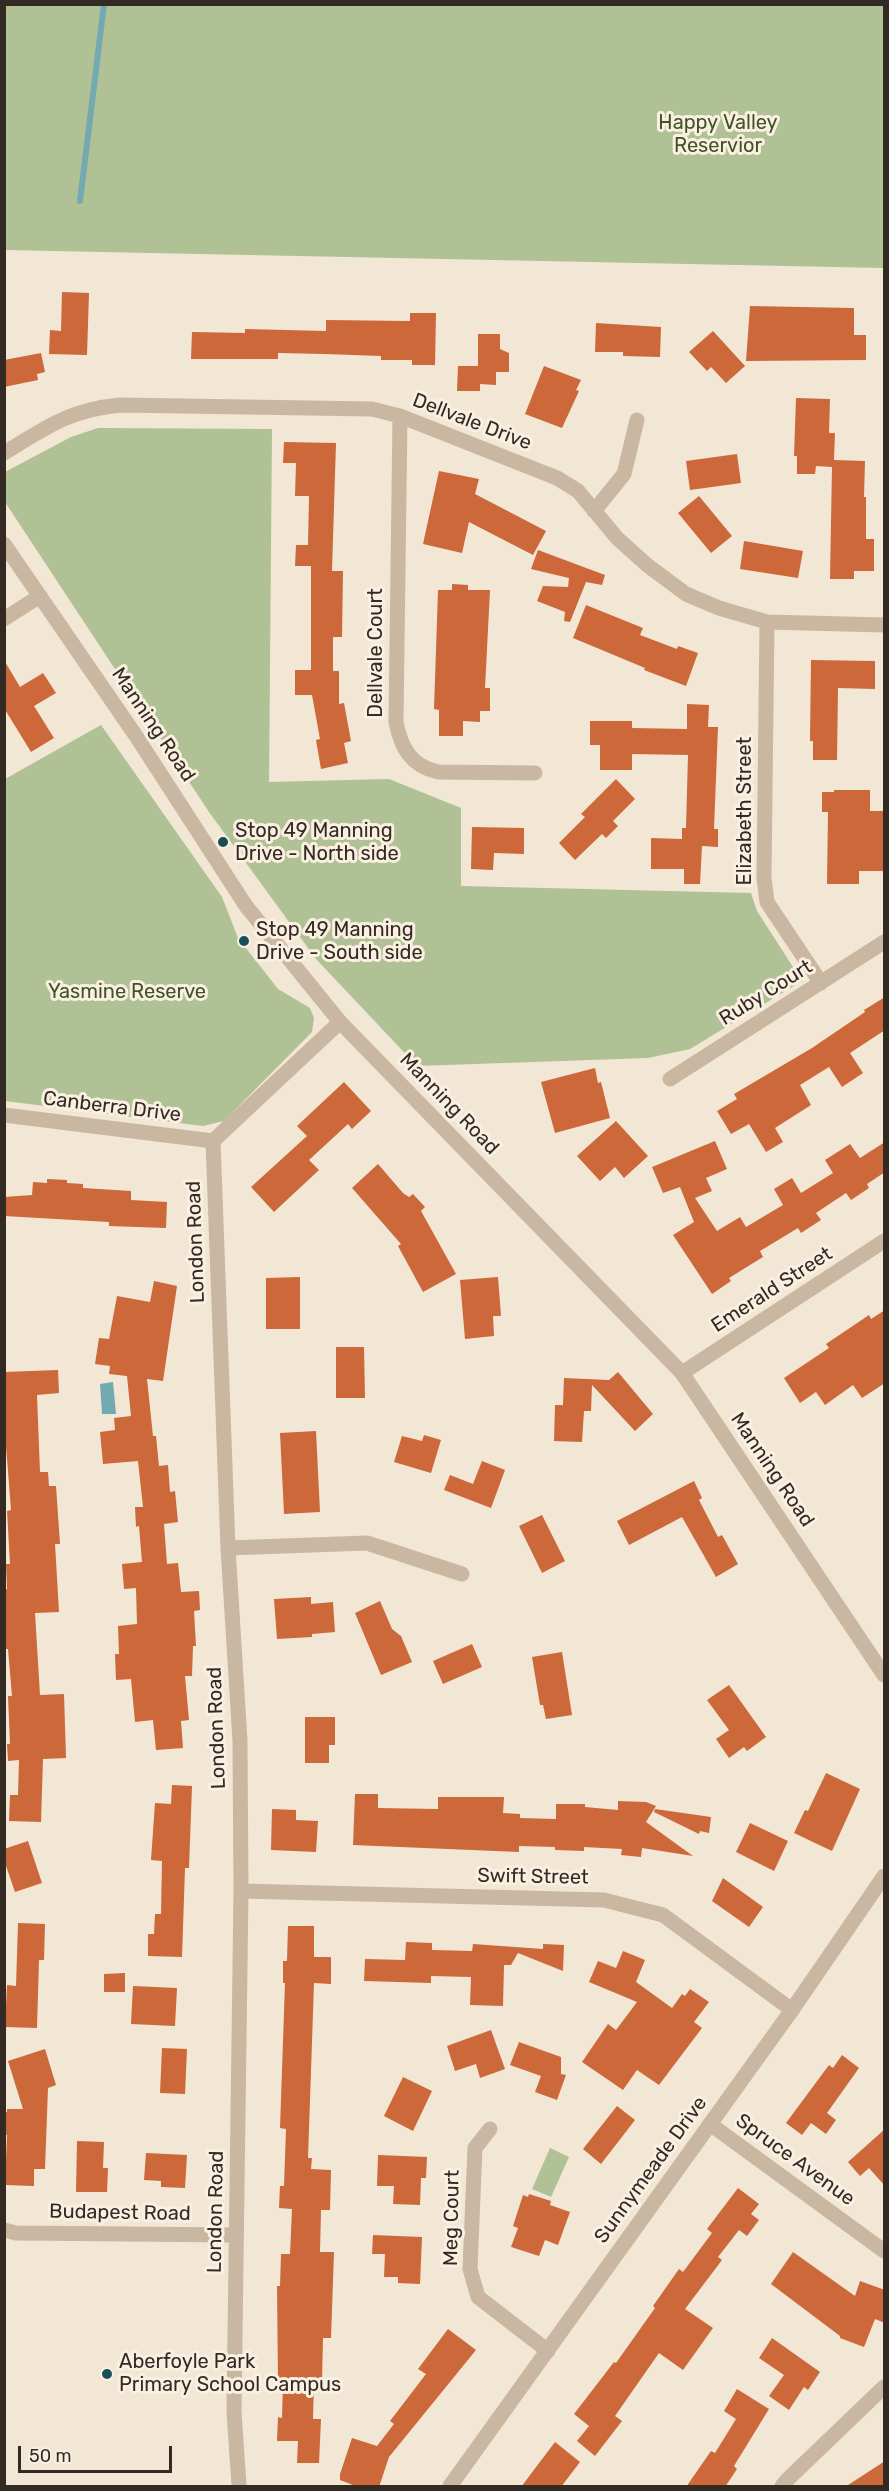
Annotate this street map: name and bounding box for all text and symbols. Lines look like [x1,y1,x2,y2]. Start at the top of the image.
park label: Happy Valley Reservior [658,111,778,158]
street label: Dellvale Drive [409,388,535,456]
street label: Dellvale Court [364,588,388,718]
street label: Manning Road [106,663,200,787]
street label: Elizabeth Street [733,737,757,885]
place label: Stop 49 Manning Drive - North side [235,819,399,866]
marker: Stop 49 Manning Drive - North side [216,835,230,849]
place label: Stop 49 Manning Drive - South side [256,918,423,965]
marker: Stop 49 Manning Drive - South side [237,934,251,948]
street label: Ruby Court [715,955,817,1031]
park label: Yasmine Reserve [48,980,206,1004]
street label: Manning Road [394,1048,504,1160]
street label: Canberra Drive [42,1087,182,1127]
street label: London Road [182,1180,210,1304]
street label: Emerald Street [707,1242,837,1338]
street label: Manning Road [725,1408,819,1532]
street label: London Road [203,1666,231,1790]
street label: Swift Street [477,1864,589,1890]
street label: Sunnymeade Drive [590,2092,712,2248]
street label: Spruce Avenue [731,2109,859,2211]
street label: London Road [203,2151,229,2273]
street label: Meg Court [439,2170,465,2266]
street label: Budapest Road [49,2200,191,2226]
place label: Aberfoyle Park Primary School Campus [119,2350,341,2397]
marker: Aberfoyle Park Primary School Campus [100,2367,114,2381]
scale bar [21,2434,176,2472]
text: 50 m [29,2445,72,2467]

